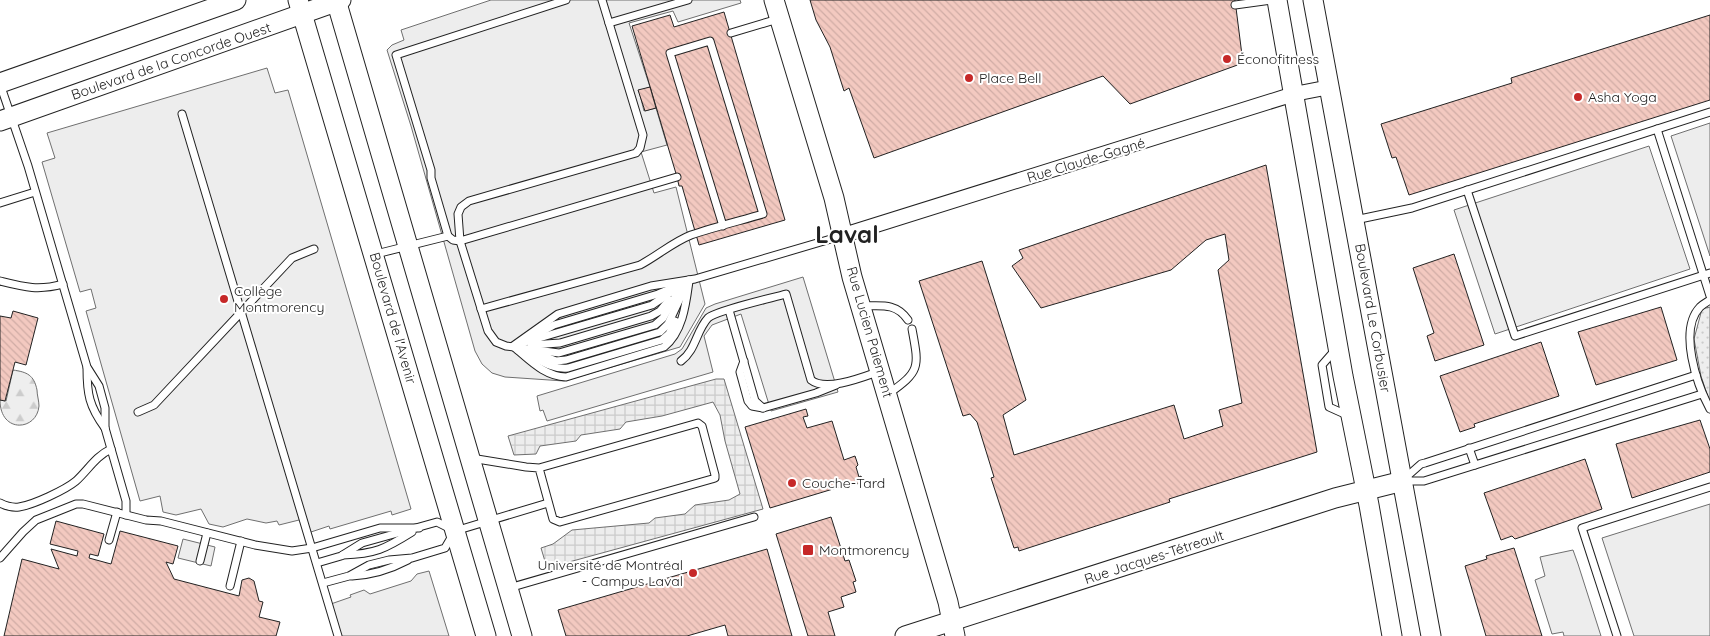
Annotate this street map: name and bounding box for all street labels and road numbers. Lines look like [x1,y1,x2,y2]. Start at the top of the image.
street label: Boulevard de la Concorde Ouest [69,18,273,104]
street label: Rue Claude-Gagné [1025,133,1147,187]
street label: Boulevard Le Corbusier [1351,242,1395,395]
street label: Boulevard de l'Avenir [366,250,421,387]
street label: Rue Lucien Paiement [843,264,897,400]
street label: Rue Jacques-Tétreault [1082,526,1226,588]

